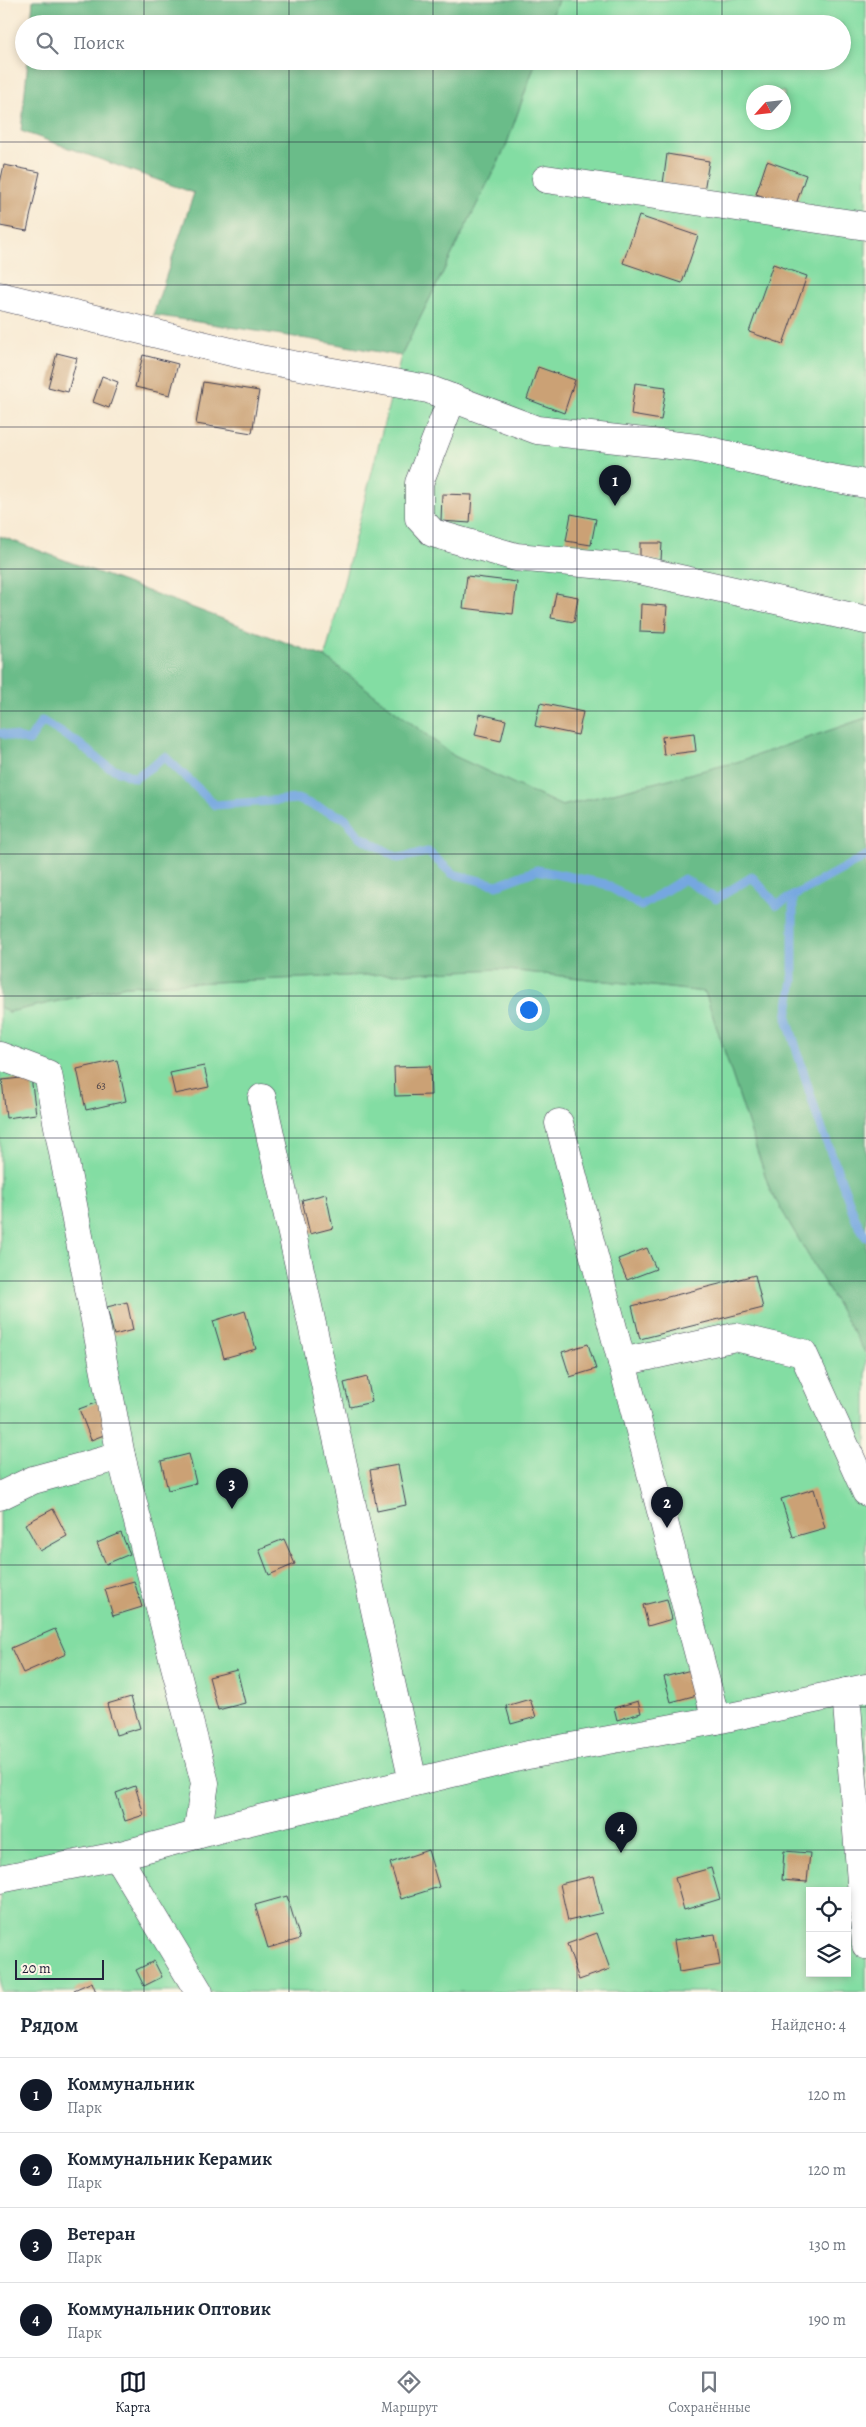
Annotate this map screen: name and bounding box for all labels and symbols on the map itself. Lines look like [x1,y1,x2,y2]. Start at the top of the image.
north arrow [746,85,791,130]
pin: 1 [599,465,631,506]
your location [516,997,542,1023]
house number: 63 [96,1078,106,1093]
pin: 3 [216,1468,248,1509]
pin: 2 [651,1487,683,1528]
pin: 4 [605,1812,637,1853]
scale bar [15,1957,104,1980]

